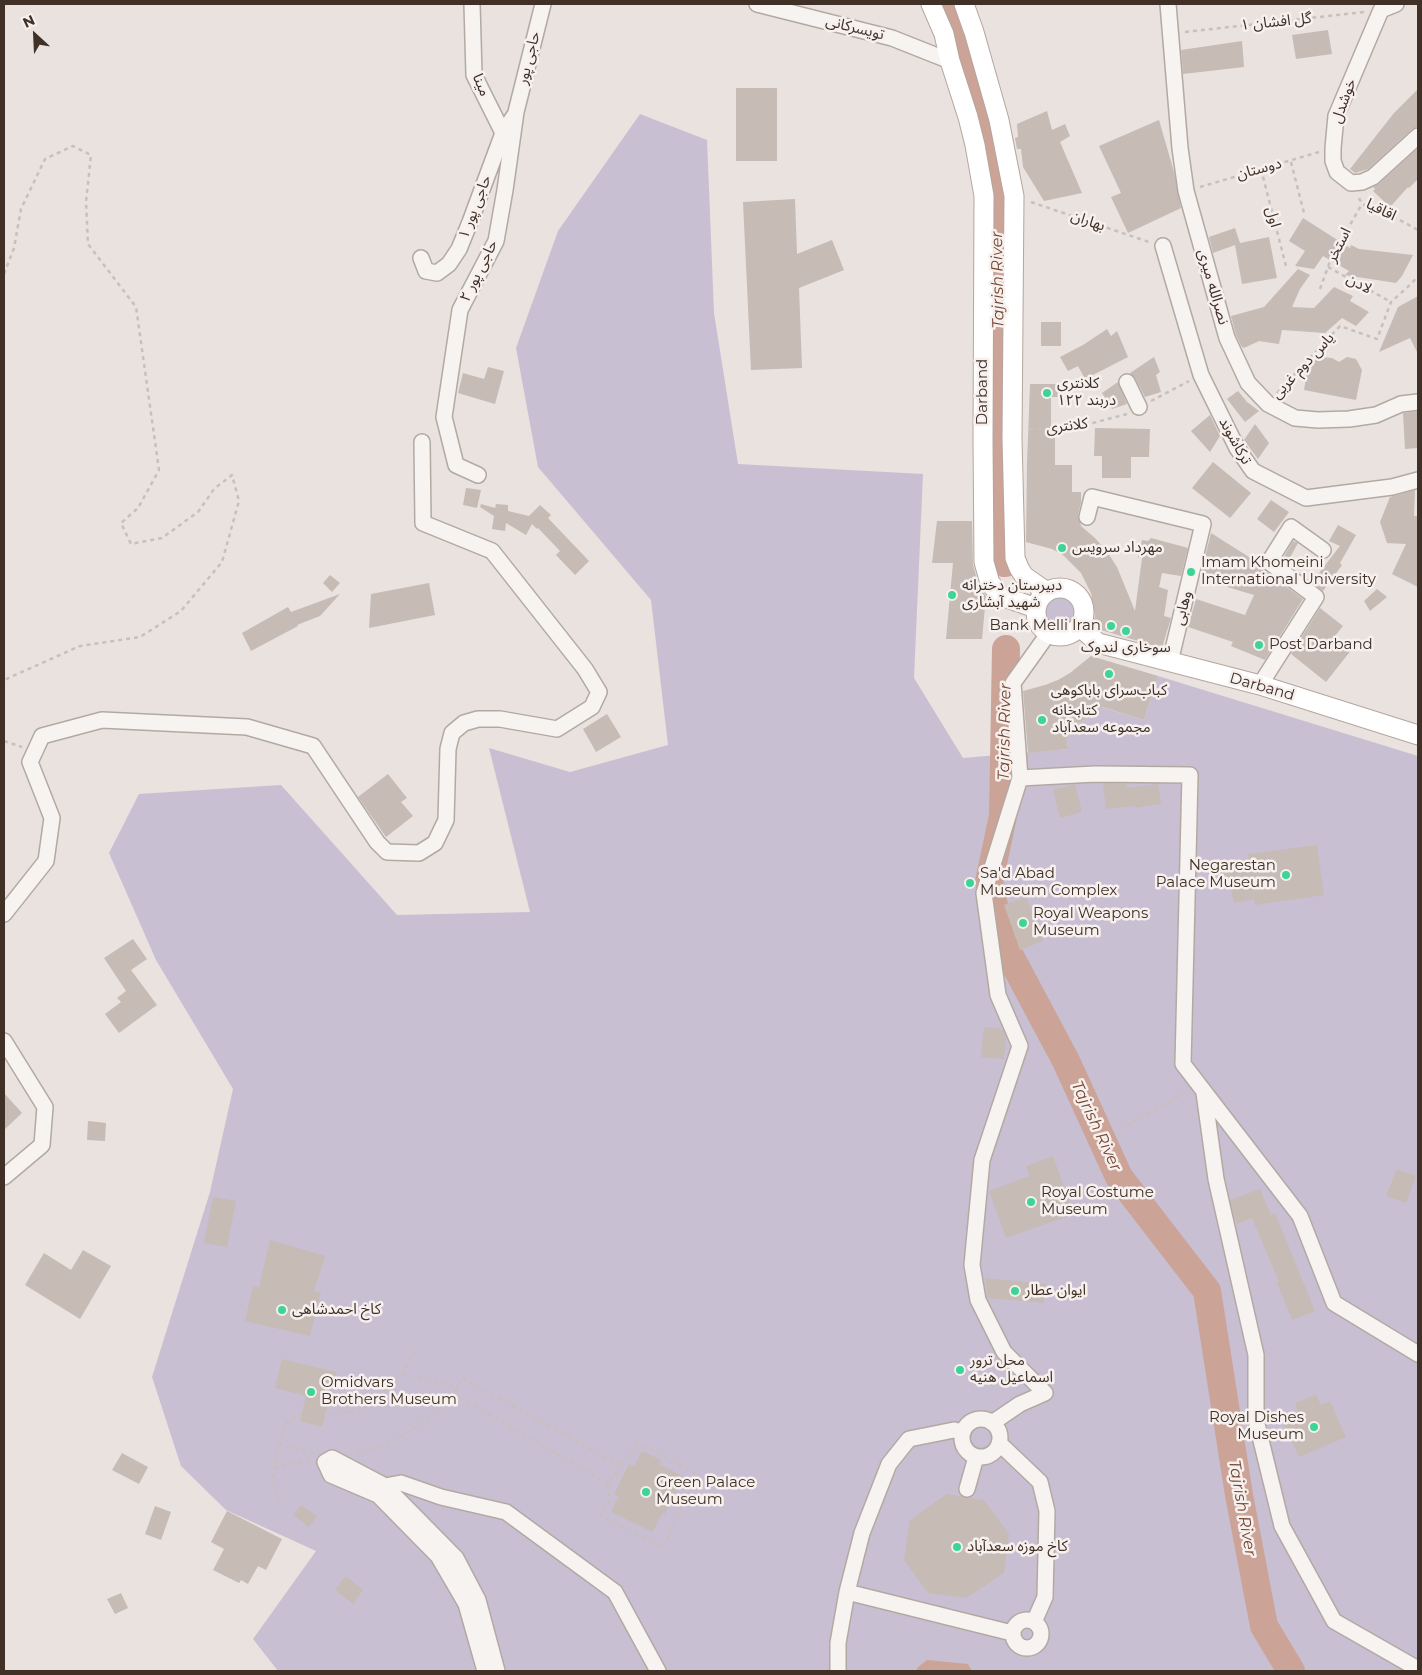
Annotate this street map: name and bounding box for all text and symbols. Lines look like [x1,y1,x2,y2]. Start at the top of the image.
street label: گل افشان ۱ [1240,9,1312,35]
north arrow [10,10,60,60]
text: N [20,11,38,32]
street label: تویسرکانی [824,12,886,44]
street label: حاجی پور [514,30,544,86]
street label: مینا [468,71,494,99]
street label: خوشدل [1328,76,1360,126]
street label: دوستان [1235,154,1283,184]
street label: حاجی پور ۱ [455,173,495,241]
street label: اقاقیا [1363,195,1399,225]
street label: اول [1262,205,1284,229]
street label: بهاران [1069,207,1107,235]
street label: استخر [1323,225,1355,265]
water label: Tajrish River [988,231,1008,329]
street label: حاجی پور ۲ [456,237,502,305]
street label: نصرالله میری [1194,247,1232,327]
street label: لادن [1343,270,1375,298]
street label: یاس دوم غربی [1268,329,1338,403]
street label: Darband [974,359,992,425]
place label: کلانتری ۱۲۲ دربند [1057,375,1116,410]
marker: کلانتری ۱۲۲ دربند [1041,387,1053,399]
street label: کلانتری [1045,414,1089,438]
street label: ترکاشوند [1215,414,1255,468]
place label: مهرداد سرویس [1072,539,1163,557]
marker: مهرداد سرویس [1056,542,1068,554]
place label: Imam Khomeini International University [1201,554,1376,589]
marker: Imam Khomeini International University [1185,566,1197,578]
place label: دبیرستان دخترانه شهید آبشاری [962,577,1062,612]
marker: دبیرستان دخترانه شهید آبشاری [946,589,958,601]
street label: وهابی [1170,589,1196,627]
place label: Bank Melli Iran [989,617,1101,635]
marker: Bank Melli Iran [1105,620,1117,632]
marker: سوخاری لندوک [1120,625,1132,637]
place label: Post Darband [1269,636,1373,654]
place label: سوخاری لندوک [1081,639,1171,657]
marker: Post Darband [1253,639,1265,651]
marker: کباب‌سرای باباکوهی [1103,668,1115,680]
street label: Darband [1228,669,1296,705]
place label: کباب‌سرای باباکوهی [1051,682,1167,700]
water label: Tajrish River [995,683,1015,781]
place label: کتابخانه مجموعه سعدآباد [1052,702,1151,737]
marker: کتابخانه مجموعه سعدآباد [1036,714,1048,726]
place label: Negarestan Palace Museum [1156,857,1276,892]
place label: Sa'd Abad Museum Complex [980,865,1117,900]
marker: Negarestan Palace Museum [1280,869,1292,881]
marker: Sa'd Abad Museum Complex [964,877,976,889]
place label: Royal Weapons Museum [1033,905,1148,940]
marker: Royal Weapons Museum [1017,917,1029,929]
water label: Tajrish River [1067,1078,1125,1174]
place label: Royal Costume Museum [1041,1184,1154,1219]
marker: Royal Costume Museum [1025,1196,1037,1208]
place label: ایوان عطار [1025,1282,1086,1300]
marker: ایوان عطار [1009,1285,1021,1297]
place label: کاخ احمدشاهی [292,1301,381,1319]
marker: کاخ احمدشاهی [276,1304,288,1316]
place label: محل ترور اسماعیل هنیه [970,1352,1053,1387]
marker: محل ترور اسماعیل هنیه [954,1364,966,1376]
place label: Omidvars Brothers Museum [321,1374,457,1409]
marker: Omidvars Brothers Museum [305,1386,317,1398]
place label: Royal Dishes Museum [1209,1409,1304,1444]
marker: Royal Dishes Museum [1308,1421,1320,1433]
water label: Tajrish River [1224,1458,1260,1558]
place label: Green Palace Museum [656,1474,755,1509]
marker: Green Palace Museum [640,1486,652,1498]
place label: کاخ موزه سعدآباد [967,1538,1068,1556]
marker: کاخ موزه سعدآباد [951,1541,963,1553]

